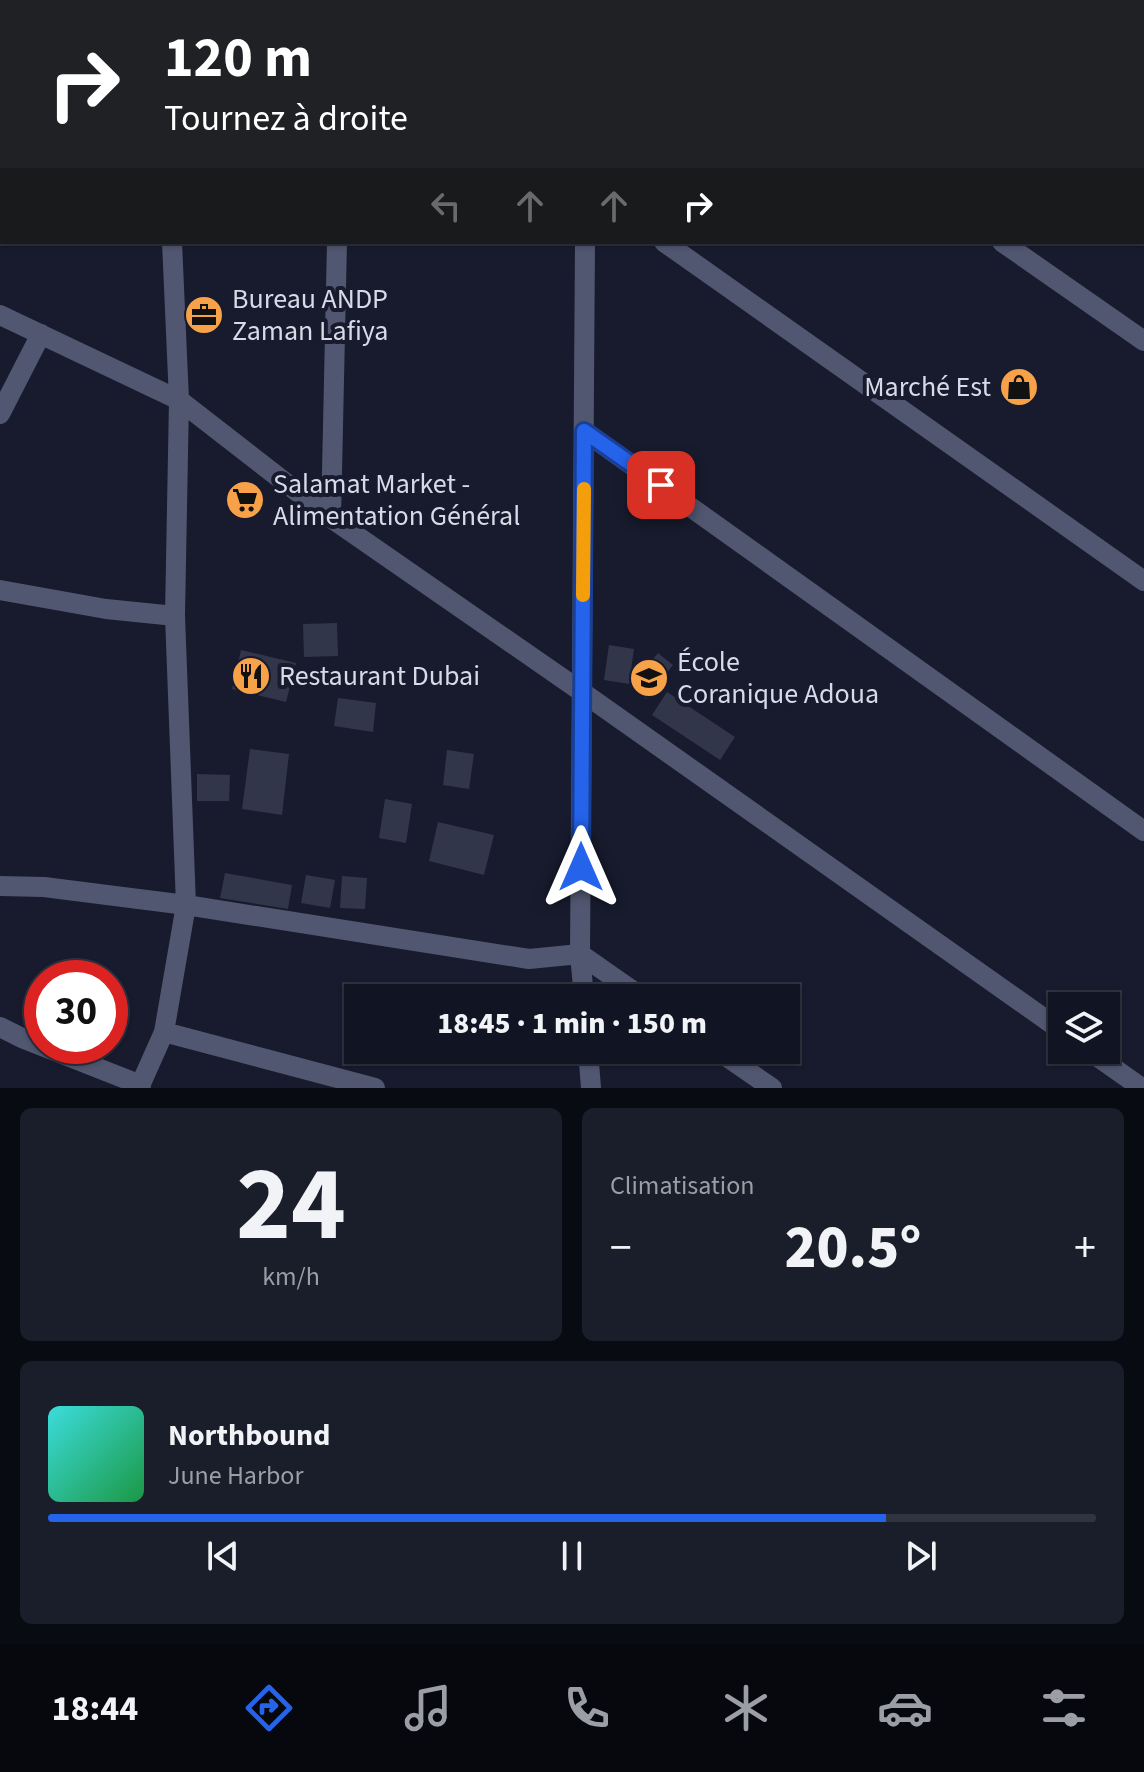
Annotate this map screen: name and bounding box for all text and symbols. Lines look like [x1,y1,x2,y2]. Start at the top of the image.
text: 120 m [164,19,312,98]
icon: right [32,32,136,136]
text: Tournez à droite [164,93,408,144]
icon: left [424,184,468,228]
icon: ahead [508,184,552,228]
icon: ahead [592,184,636,228]
icon: right [676,184,720,228]
place label: Bureau ANDP Zaman Lafiya [232,279,388,351]
office icon: Bureau ANDP Zaman Lafiya [183,294,225,336]
shop icon: Marché Est [998,366,1040,408]
place label: Marché Est [864,367,992,407]
pin [627,451,695,519]
icon: arrive [639,463,683,507]
place label: Salamat Market - Alimentation Général [273,464,520,536]
supermarket icon: Salamat Market - Alimentation Général [224,479,266,521]
place label: École Coranique Adoua [677,642,879,714]
restaurant icon: Restaurant Dubai [230,655,272,697]
place label: Restaurant Dubai [279,656,480,696]
school or university icon: École Coranique Adoua [628,657,670,699]
position arrow [539,825,623,909]
speed limit sign: 30 [24,960,128,1064]
map controls [1048,992,1120,1064]
button: layers [1048,992,1120,1064]
text: 18:45 · 1 min · 150 m [437,1002,707,1045]
text: 24 [236,1132,346,1280]
text: Climatisation [610,1167,755,1204]
text: 20.5° [785,1206,921,1291]
text: − [610,1217,632,1280]
text: + [1074,1217,1096,1280]
text: km/h [262,1258,320,1295]
text: Northbound [168,1414,330,1457]
text: June Harbor [168,1457,304,1494]
icon: previous [201,1534,245,1578]
icon: pause [550,1534,594,1578]
icon: next [899,1534,943,1578]
icon: directions [241,1680,297,1736]
icon: music [400,1680,456,1736]
icon: phone [559,1680,615,1736]
icon: climate [718,1680,774,1736]
icon: car [877,1680,933,1736]
icon: filters [1036,1680,1092,1736]
text: 18:44 [52,1683,138,1734]

